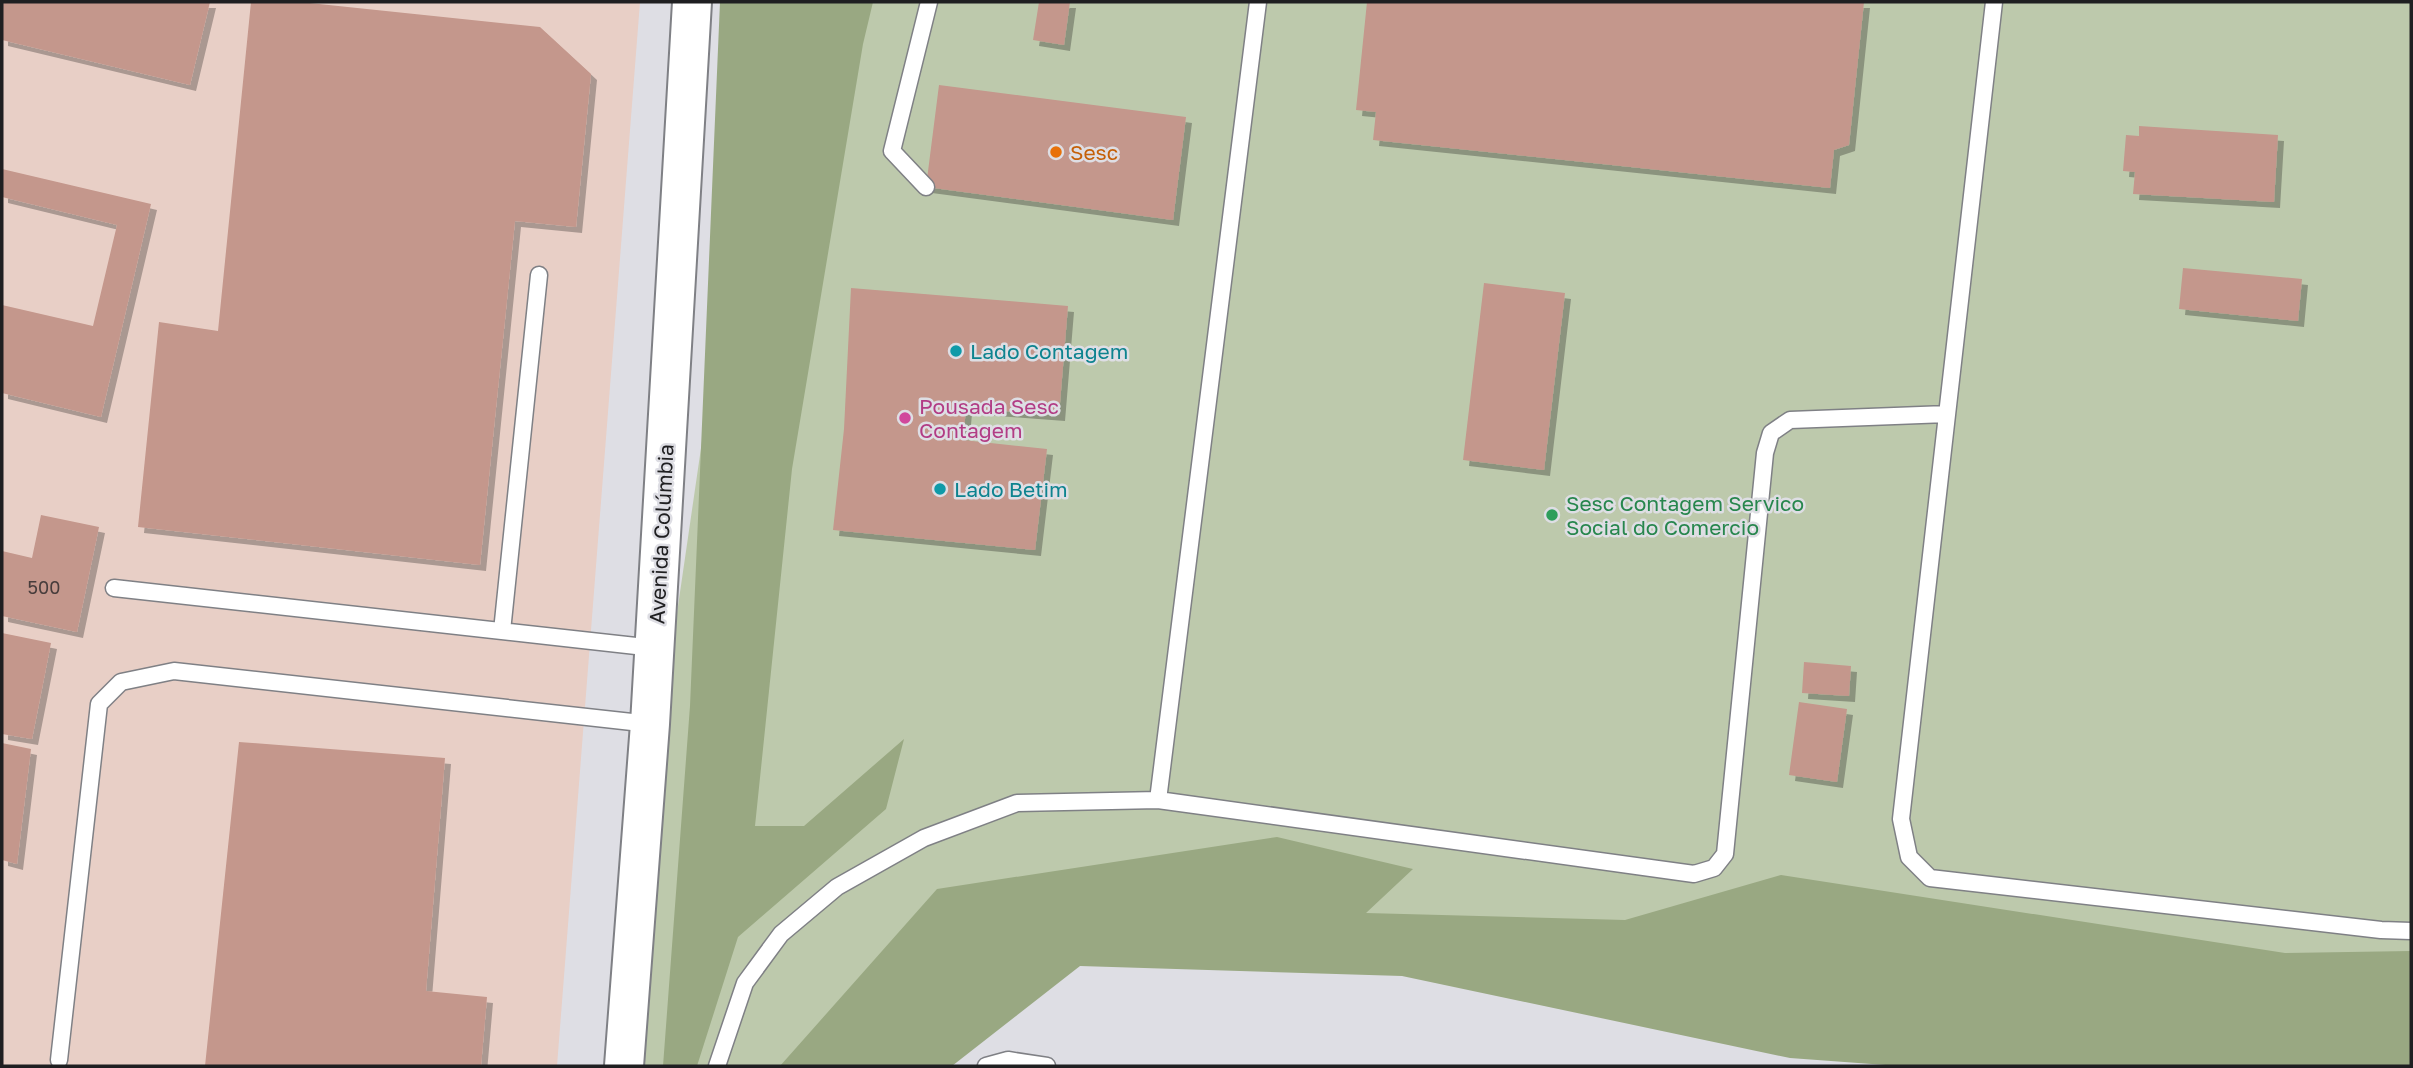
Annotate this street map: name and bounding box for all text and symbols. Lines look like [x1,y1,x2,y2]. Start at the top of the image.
place label: Sesc [1070,139,1118,165]
marker: Sesc [1048,144,1064,160]
place label: Lado Contagem [970,338,1128,364]
marker: Lado Contagem [948,343,964,359]
place label: Pousada Sesc Contagem [919,393,1059,443]
marker: Pousada Sesc Contagem [897,410,913,426]
street label: Avenida Colúmbia [643,443,679,625]
place label: Lado Betim [954,476,1068,502]
marker: Lado Betim [932,481,948,497]
place label: Sesc Contagem Servico Social do Comercio [1566,490,1804,540]
marker: Sesc Contagem Servico Social do Comercio [1544,507,1560,523]
house number: 500 [28,576,60,598]

